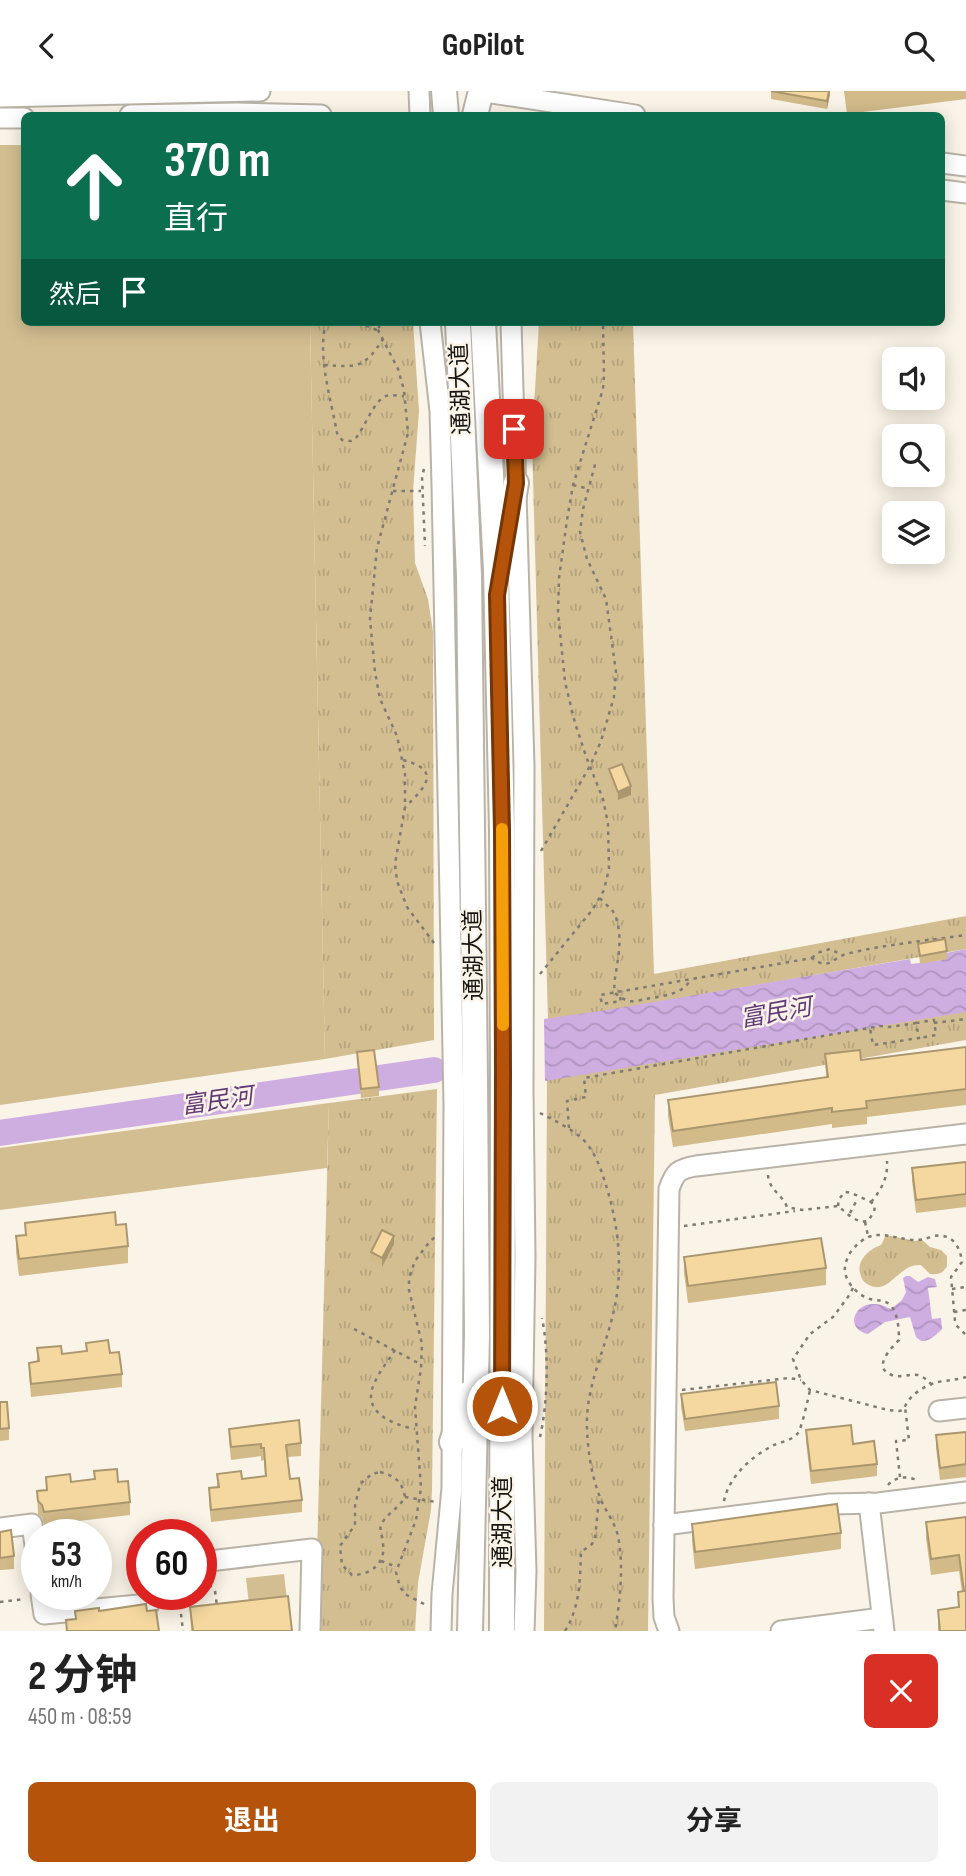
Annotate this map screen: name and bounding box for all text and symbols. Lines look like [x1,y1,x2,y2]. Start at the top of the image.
text: GoPilot [442,26,524,65]
icon: back [28,27,66,65]
icon: search [900,27,938,65]
text: 370 m [164,132,271,191]
icon: ahead [49,140,140,231]
text: 直行 [164,200,228,239]
icon: arrive [115,273,153,311]
text: 然后 [49,280,101,311]
street label: 通湖大道 [445,343,477,435]
map controls [882,347,945,564]
button: sound [882,347,945,410]
pin [484,399,544,459]
icon: arrive [495,410,533,448]
button: search [882,424,945,487]
button: layers [882,501,945,564]
street label: 通湖大道 [459,909,489,1001]
water label: 富民河 [738,992,818,1034]
water label: 富民河 [179,1081,259,1120]
position arrow [465,1369,539,1443]
street label: 通湖大道 [489,1476,517,1568]
speed limit sign: 60 [126,1519,217,1610]
text: 53 [51,1534,82,1577]
text: km/h [51,1571,82,1592]
text: 2 分钟 [28,1651,137,1702]
button: close [864,1654,938,1728]
text: 450 m · 08:59 [28,1703,132,1731]
button: 退出 [28,1782,476,1862]
button: 分享 [490,1782,938,1862]

